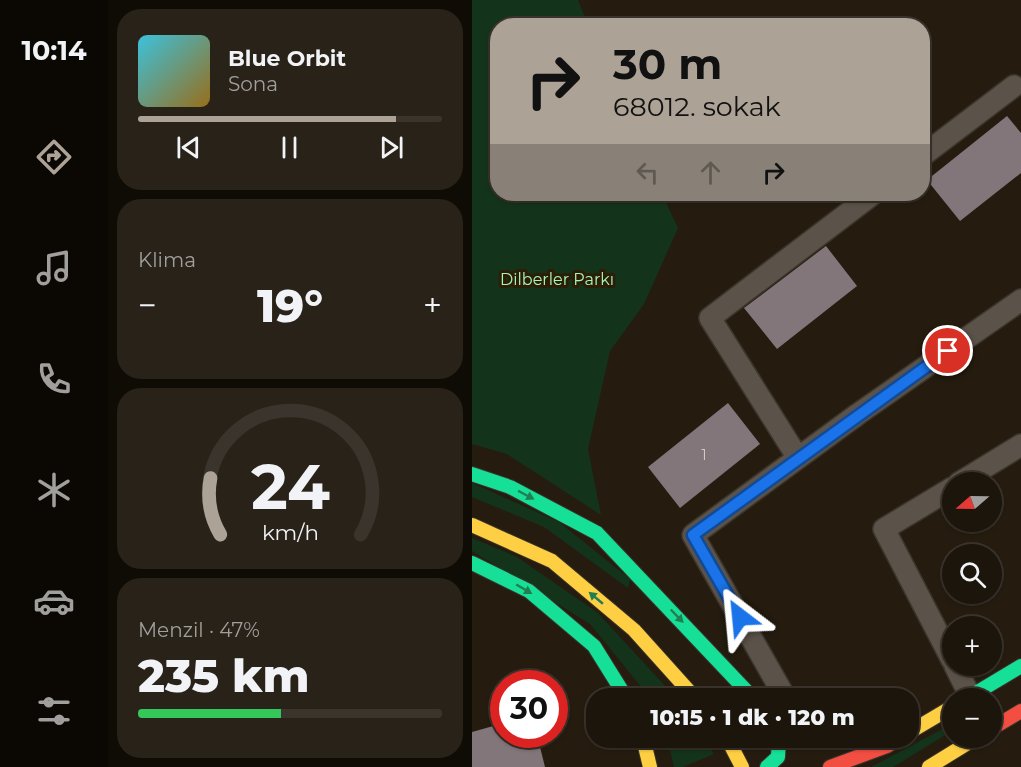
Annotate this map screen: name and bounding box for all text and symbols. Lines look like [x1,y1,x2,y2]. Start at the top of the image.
text: 10:14 [21,34,87,67]
text: 30 m [613,38,722,90]
icon: right [514,42,592,120]
text: Blue Orbit [228,45,346,72]
text: Sona [228,72,278,96]
text: 68012. sokak [613,90,781,123]
icon: previous [172,131,205,164]
icon: pause [273,131,306,164]
icon: next [375,131,408,164]
icon: directions [33,136,75,178]
icon: left [631,156,664,189]
icon: ahead [694,156,727,189]
icon: right [757,156,790,189]
icon: music [33,247,75,289]
text: Klima [138,248,196,272]
park label: Dilberler Parkı [500,270,614,289]
text: 19° [257,278,323,333]
text: − [138,285,157,325]
text: + [423,285,442,325]
pin [922,325,973,376]
icon: arrive [931,334,964,367]
icon: phone [33,358,75,400]
house number: 1 [701,446,707,464]
text: 24 [250,449,330,525]
icon: climate [33,469,75,511]
north arrow [942,472,1002,532]
map controls [942,472,1002,748]
one-way arrow [518,490,535,500]
text: km/h [261,520,319,546]
button: search [942,544,1002,604]
icon: car [33,580,75,622]
one-way arrow [516,584,533,594]
position arrow [708,585,772,649]
one-way arrow [589,592,604,605]
one-way arrow [670,608,684,623]
button: + [942,616,1002,676]
text: Menzil · 47% [138,618,260,642]
text: 235 km [138,648,309,703]
speed limit sign: 30 [490,670,568,748]
button: − [942,688,1002,748]
icon: filters [33,690,75,732]
text: 10:15 · 1 dk · 120 m [650,704,855,731]

